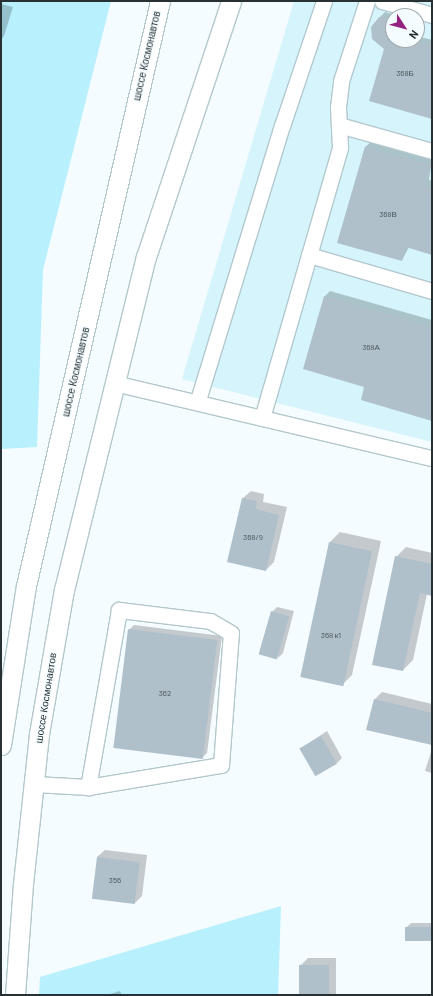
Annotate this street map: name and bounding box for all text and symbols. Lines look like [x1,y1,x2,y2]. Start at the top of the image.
north arrow [385,8,425,48]
street label: шоссе Космонавтов [131,10,163,102]
text: N [407,28,422,42]
house number: 368Б [396,69,414,79]
house number: 368В [379,210,397,220]
street label: шоссе Космонавтов [60,326,92,418]
house number: 368А [362,343,380,353]
house number: 368/9 [243,533,263,543]
house number: 368 к1 [321,631,341,641]
street label: шоссе Космонавтов [33,652,59,744]
house number: 362 [159,689,171,699]
house number: 356 [109,876,121,886]

